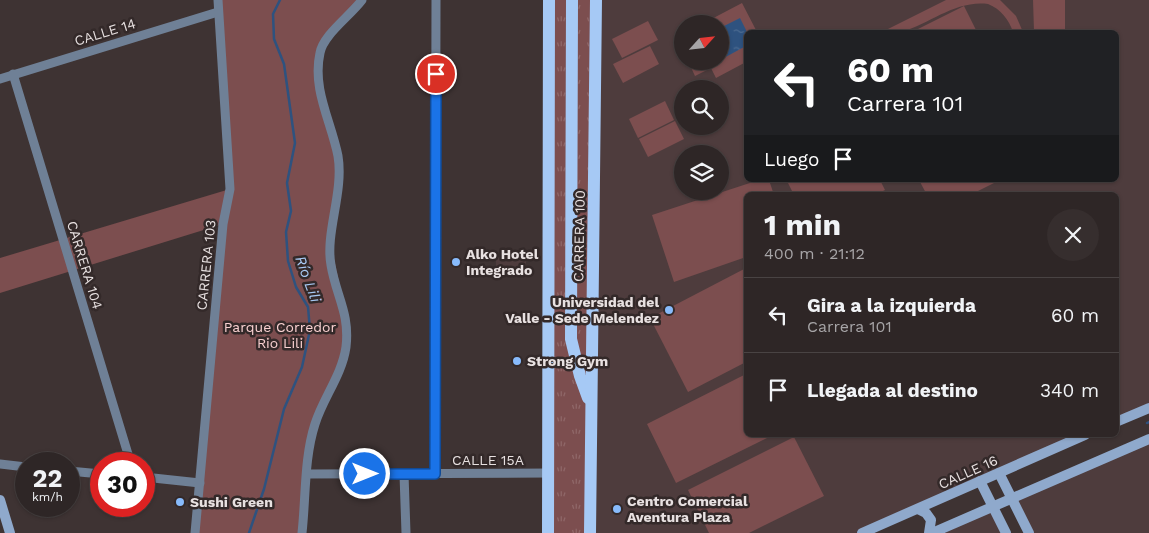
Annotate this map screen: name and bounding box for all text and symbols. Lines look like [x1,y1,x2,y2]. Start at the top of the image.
street label: CALLE 14 [73,15,137,49]
north arrow [674,15,729,70]
map controls [674,15,729,200]
text: 60 m [847,49,934,91]
icon: left [764,50,829,115]
pin [415,53,457,95]
icon: arrive [422,60,450,88]
button: search [674,80,729,135]
text: Carrera 101 [847,91,963,116]
button: layers [674,145,729,200]
icon: arrive [829,145,857,173]
text: Luego [764,148,819,171]
street label: CARRERA 100 [570,190,588,282]
text: 1 min [764,207,841,242]
button: close [1047,209,1099,261]
street label: CARRERA 104 [64,219,106,311]
street label: CARRERA 103 [193,219,219,311]
text: 400 m · 21:12 [764,244,865,263]
place label: Alko Hotel Integrado [466,246,539,278]
water label: Río Lili [291,253,325,306]
marker: Alko Hotel Integrado [450,256,462,268]
place label: Universidad del Valle - Sede Melendez [505,294,659,326]
text: Gira a la izquierda [807,294,976,317]
icon: left [764,301,792,329]
marker: Universidad del Valle - Sede Melendez [663,304,675,316]
text: 60 m [1051,304,1099,327]
text: Carrera 101 [807,317,892,336]
park label: Parque Corredor Rio Lili [224,319,336,351]
place label: Strong Gym [527,353,608,369]
marker: Strong Gym [511,355,523,367]
icon: arrive [764,376,792,404]
text: Llegada al destino [807,379,978,402]
text: 340 m [1040,379,1099,402]
position arrow [338,447,390,499]
speed limit sign: 30 [90,452,155,517]
street label: CALLE 15A [452,452,524,468]
street label: CALLE 16 [936,452,1000,492]
text: 22 [33,464,62,493]
text: km/h [32,490,63,504]
place label: Centro Comercial Aventura Plaza [627,493,748,525]
place label: Sushi Green [190,494,273,510]
marker: Sushi Green [174,496,186,508]
marker: Centro Comercial Aventura Plaza [611,503,623,515]

